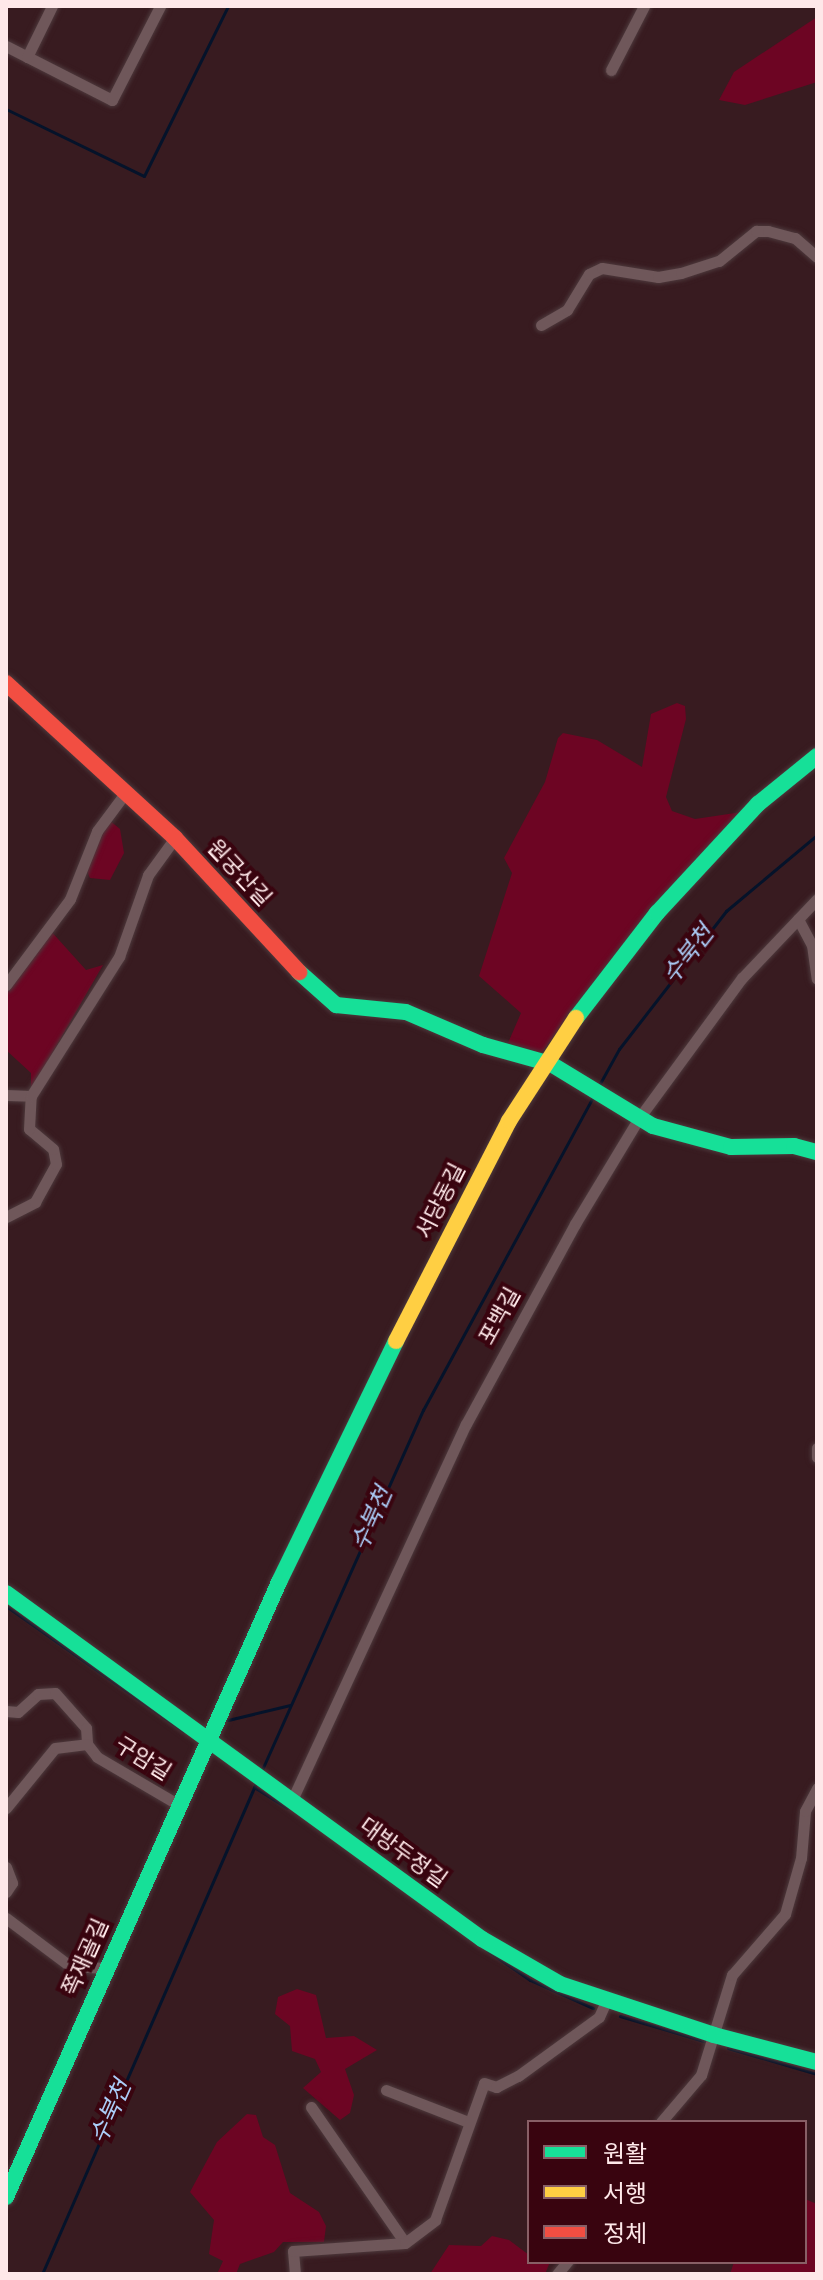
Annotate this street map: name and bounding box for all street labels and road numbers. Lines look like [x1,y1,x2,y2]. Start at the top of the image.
street label: 원궁산길 [201,835,275,913]
street label: 서당동길 [412,1160,472,1244]
street label: 포백길 [475,1284,527,1350]
street label: 구암길 [109,1733,175,1787]
street label: 대방두정길 [353,1814,451,1894]
street label: 쪽재골길 [58,1916,116,2000]

